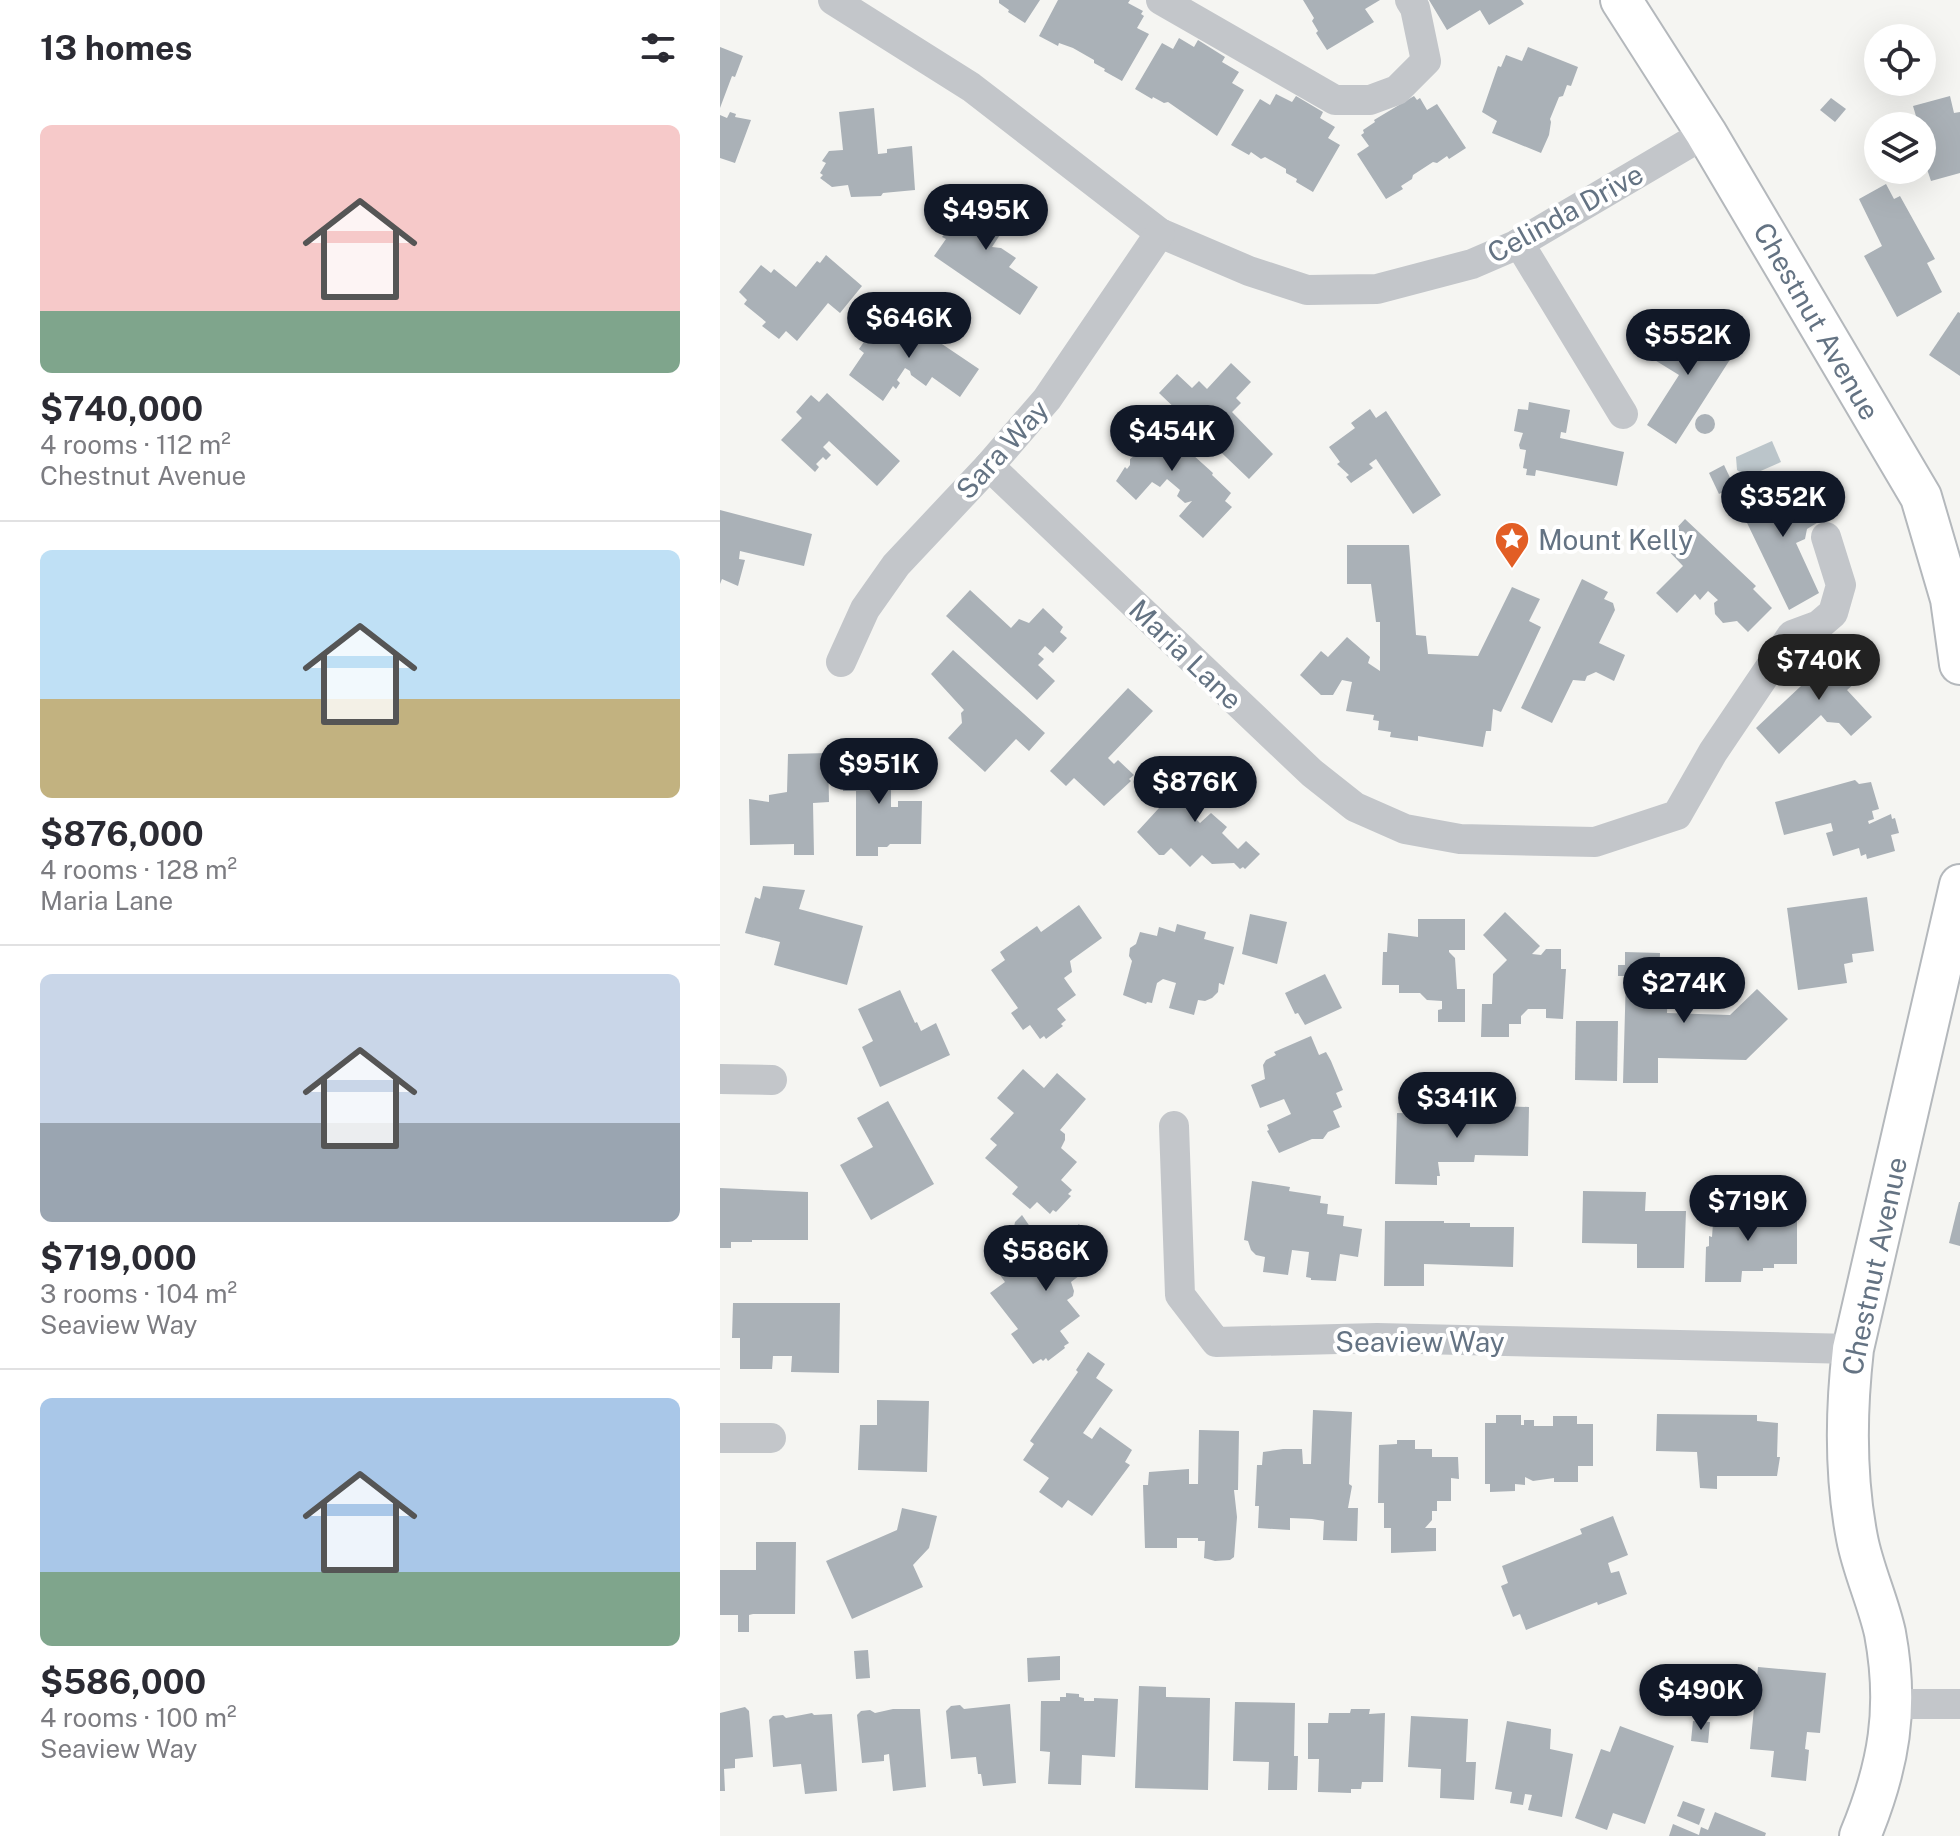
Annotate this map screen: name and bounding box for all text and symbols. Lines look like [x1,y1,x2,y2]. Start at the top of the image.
map controls [1864,24,1936,184]
button: locate [1864,24,1936,96]
icon: filters [636,26,680,70]
text: 13 homes [40,28,192,68]
button: layers [1864,112,1936,184]
street label: Celinda Drive [1481,157,1649,269]
icon: home [288,177,432,321]
pin: $495K [930,184,1042,252]
text: $495K [942,194,1030,225]
street label: Chestnut Avenue [1747,217,1887,425]
pin: $646K [853,292,965,360]
text: $646K [865,302,953,333]
pin: $552K [1632,309,1744,377]
text: $552K [1644,319,1732,350]
text: $740,000 [40,389,203,429]
street label: Sara Way [949,393,1055,505]
pin: $454K [1116,405,1228,473]
text: $454K [1128,415,1216,446]
text: 4 rooms · 112 m² [40,429,231,460]
text: Chestnut Avenue [40,460,246,491]
pin: $352K [1727,471,1839,539]
text: $352K [1739,481,1827,512]
place icon: Mount Kelly [1493,520,1531,570]
place label: Mount Kelly [1538,523,1693,556]
street label: Maria Lane [1123,592,1249,716]
icon: home [288,602,432,746]
pin: $740K [1763,634,1875,702]
text: $740K [1776,644,1862,675]
pin: $951K [823,738,935,806]
text: $951K [838,748,920,779]
pin: $876K [1139,756,1251,824]
text: $876K [1152,766,1238,797]
text: $876,000 [40,814,204,854]
text: 4 rooms · 128 m² [40,854,237,885]
text: Maria Lane [40,885,173,916]
pin: $274K [1628,957,1740,1025]
text: $274K [1641,967,1727,998]
icon: home [288,1026,432,1170]
pin: $341K [1401,1072,1513,1140]
text: $341K [1416,1082,1498,1113]
street label: Chestnut Avenue [1835,1154,1913,1378]
pin: $719K [1692,1175,1804,1243]
text: $719K [1707,1185,1789,1216]
pin: $586K [990,1225,1102,1293]
text: $586K [1002,1235,1090,1266]
text: $719,000 [40,1238,197,1278]
text: 3 rooms · 104 m² [40,1278,237,1309]
text: Seaview Way [40,1309,197,1340]
street label: Seaview Way [1335,1325,1505,1358]
icon: home [288,1450,432,1594]
text: $586,000 [40,1662,206,1702]
pin: $490K [1645,1664,1757,1732]
text: $490K [1657,1674,1745,1705]
text: 4 rooms · 100 m² [40,1702,236,1733]
text: Seaview Way [40,1733,197,1764]

